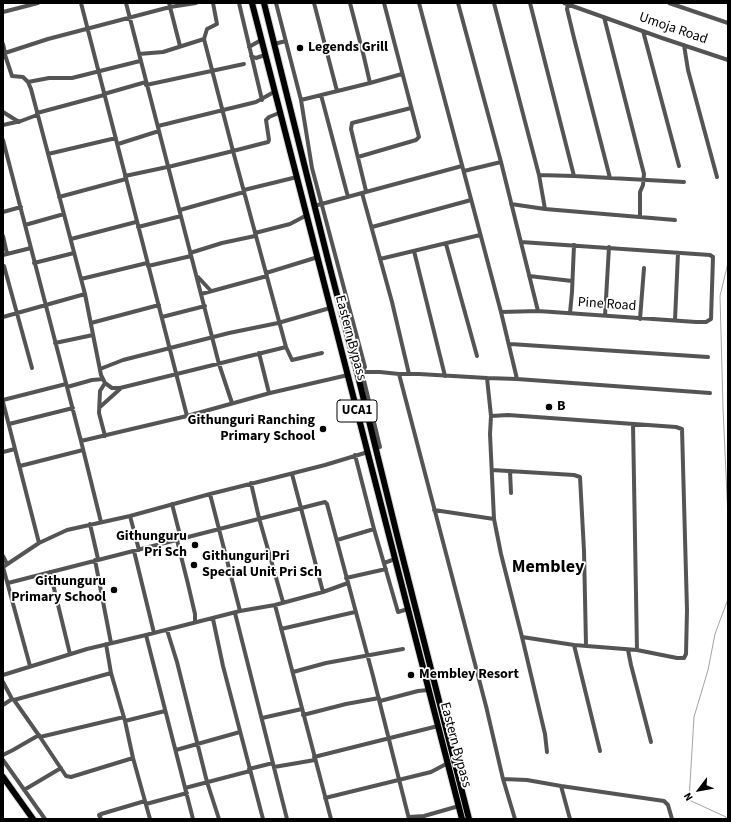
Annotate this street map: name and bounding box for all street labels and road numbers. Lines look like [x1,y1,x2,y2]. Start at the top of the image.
street label: Umoja Road [636,9,710,49]
street label: Eastern Bypass [331,293,369,383]
street label: Pine Road [577,295,637,315]
road number: UCA1 [337,400,377,422]
street label: Eastern Bypass [436,700,474,790]

